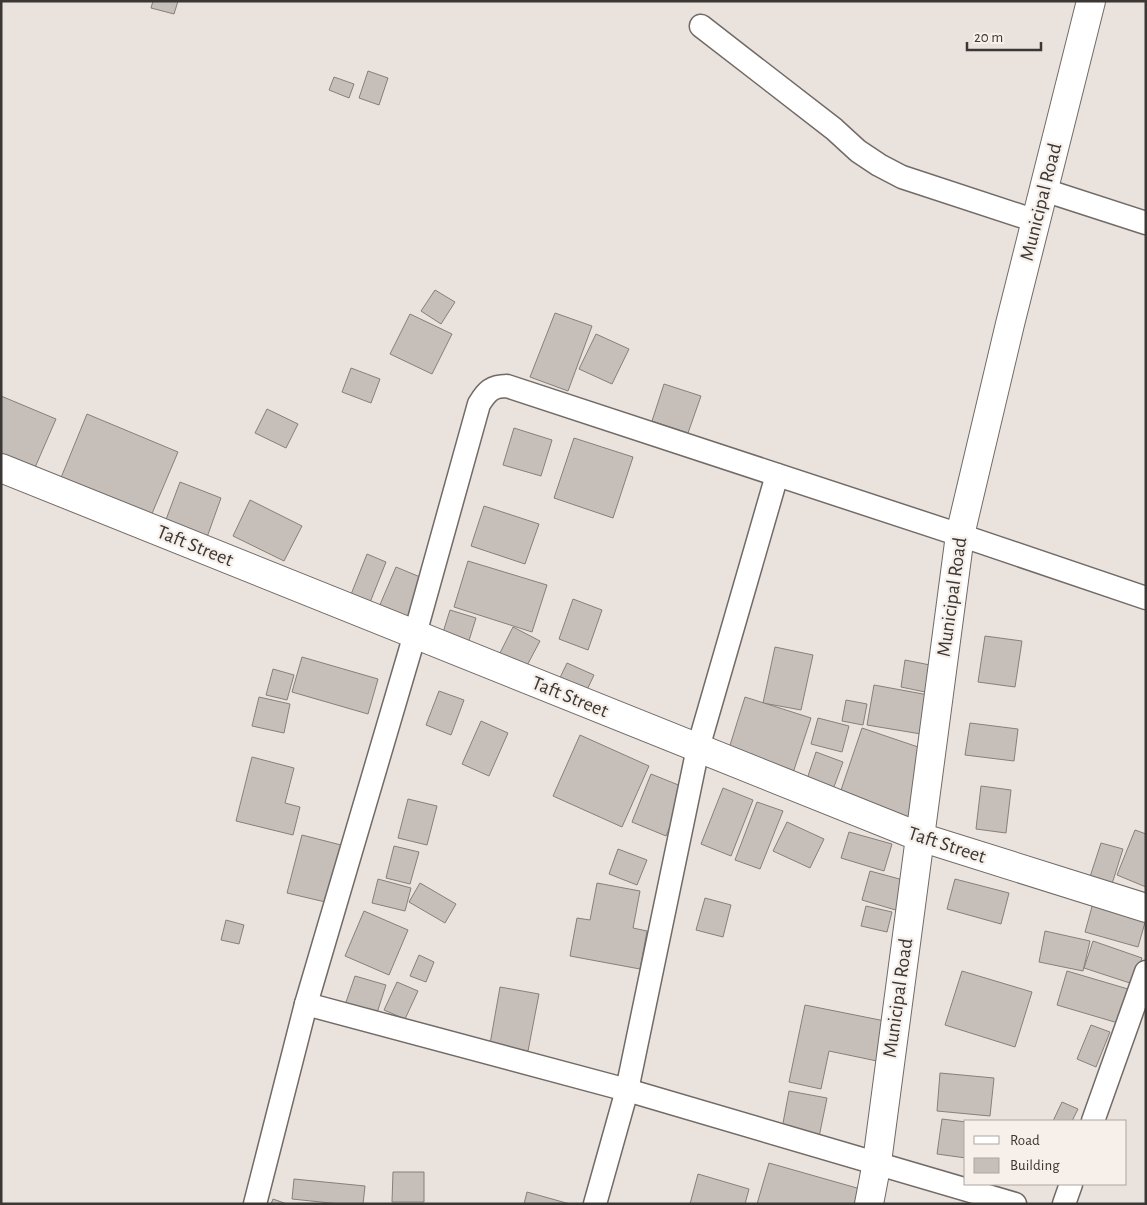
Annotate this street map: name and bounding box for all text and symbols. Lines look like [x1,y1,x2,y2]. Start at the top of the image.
scale bar [967,20,1041,52]
text: 20 m [974,30,1003,45]
street label: Municipal Road [1017,141,1065,263]
street label: Taft Street [154,522,237,571]
street label: Municipal Road [934,536,970,658]
street label: Taft Street [529,673,612,722]
street label: Taft Street [906,823,989,867]
street label: Municipal Road [880,937,916,1059]
legend [964,1120,1127,1185]
text: Road [1010,1133,1040,1148]
text: Building [1010,1158,1060,1173]

